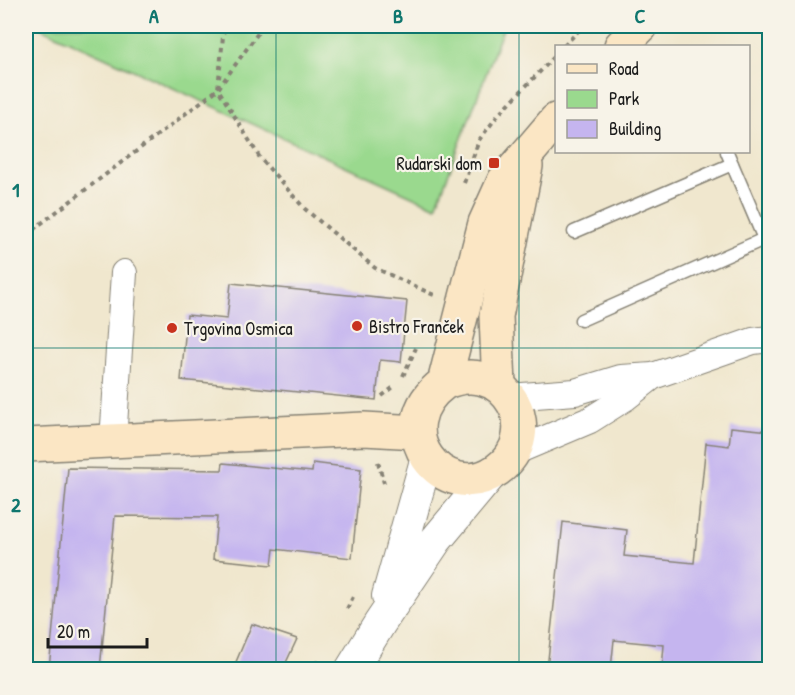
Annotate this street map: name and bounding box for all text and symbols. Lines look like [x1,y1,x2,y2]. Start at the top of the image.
text: A [149,2,159,29]
text: B [393,2,403,29]
text: C [635,2,646,29]
legend [555,45,750,153]
text: Road [609,56,639,81]
text: Park [609,86,640,111]
text: Building [609,116,661,141]
place label: Rudarski dom [397,151,482,176]
marker: Rudarski dom [487,156,501,170]
text: 1 [12,176,20,203]
place label: Bistro Franček [369,314,465,339]
place label: Trgovina Osmica [184,316,292,341]
marker: Bistro Franček [350,319,364,333]
marker: Trgovina Osmica [165,321,179,335]
text: 2 [11,491,21,518]
scale bar [48,611,147,649]
text: 20 m [57,619,90,644]

